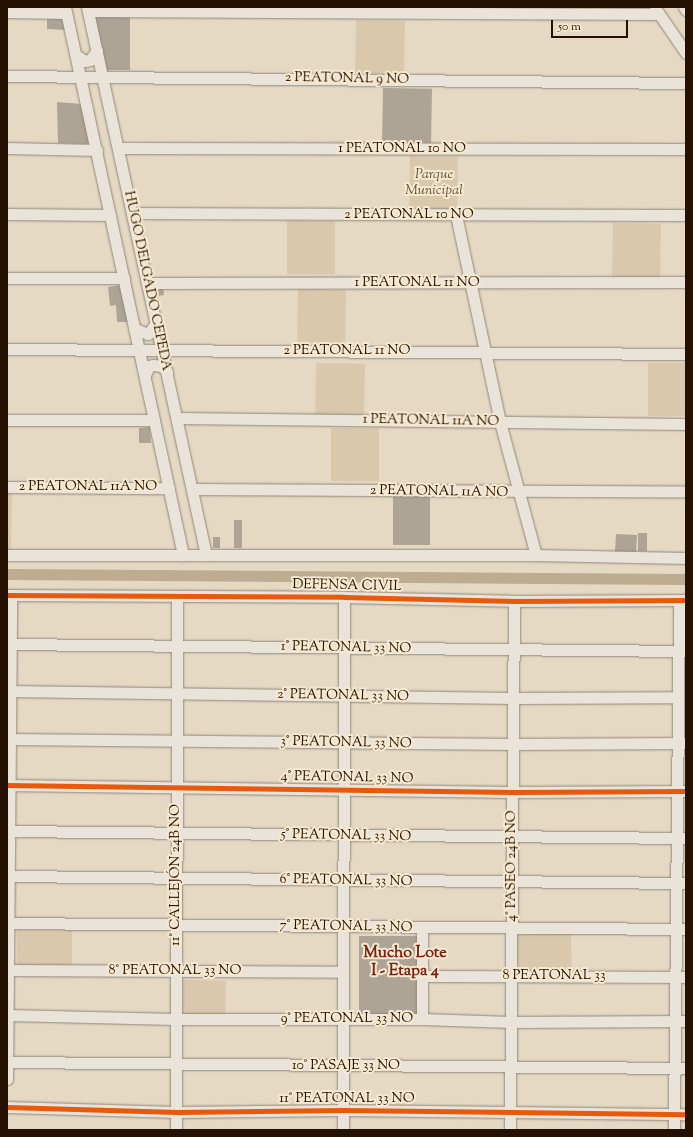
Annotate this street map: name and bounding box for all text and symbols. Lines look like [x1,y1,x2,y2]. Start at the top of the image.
scale bar [553,12,630,38]
text: 50 m [558,18,581,36]
street label: 2 PEATONAL 9 NO [285,70,409,88]
street label: 1 PEATONAL 10 NO [338,141,466,157]
park label: Parque Municipal [405,167,463,200]
street label: HUGO DELGADO CEPEDA [120,189,174,373]
street label: 2 PEATONAL 10 NO [344,207,474,223]
street label: 1 PEATONAL 11 NO [354,275,480,291]
street label: 2 PEATONAL 11 NO [284,343,410,359]
street label: 1 PEATONAL 11A NO [363,411,499,431]
street label: 2 PEATONAL 11A NO [19,479,157,495]
street label: 2 PEATONAL 11A NO [370,482,508,502]
street label: DEFENSA CIVIL [292,577,402,595]
street label: 1° PEATONAL 33 NO [281,638,411,658]
street label: 2° PEATONAL 33 NO [277,686,409,706]
street label: 3° PEATONAL 33 NO [280,733,412,753]
street label: 4° PEATONAL 33 NO [280,768,414,788]
street label: 11° CALLEJÓN 24B NO [168,804,184,946]
street label: 4° PASEO 24B NO [504,810,520,922]
street label: 5° PEATONAL 33 NO [281,826,411,846]
street label: 6° PEATONAL 33 NO [279,871,413,891]
street label: 7° PEATONAL 33 NO [279,917,413,937]
district label: Mucho Lote I - Etapa 4 [363,944,447,982]
street label: 8° PEATONAL 33 NO [109,963,241,979]
street label: 8 PEATONAL 33 [502,968,606,984]
street label: 9° PEATONAL 33 NO [281,1011,413,1027]
street label: 10° PASAJE 33 NO [292,1058,400,1074]
street label: 11° PEATONAL 33 NO [279,1091,415,1107]

